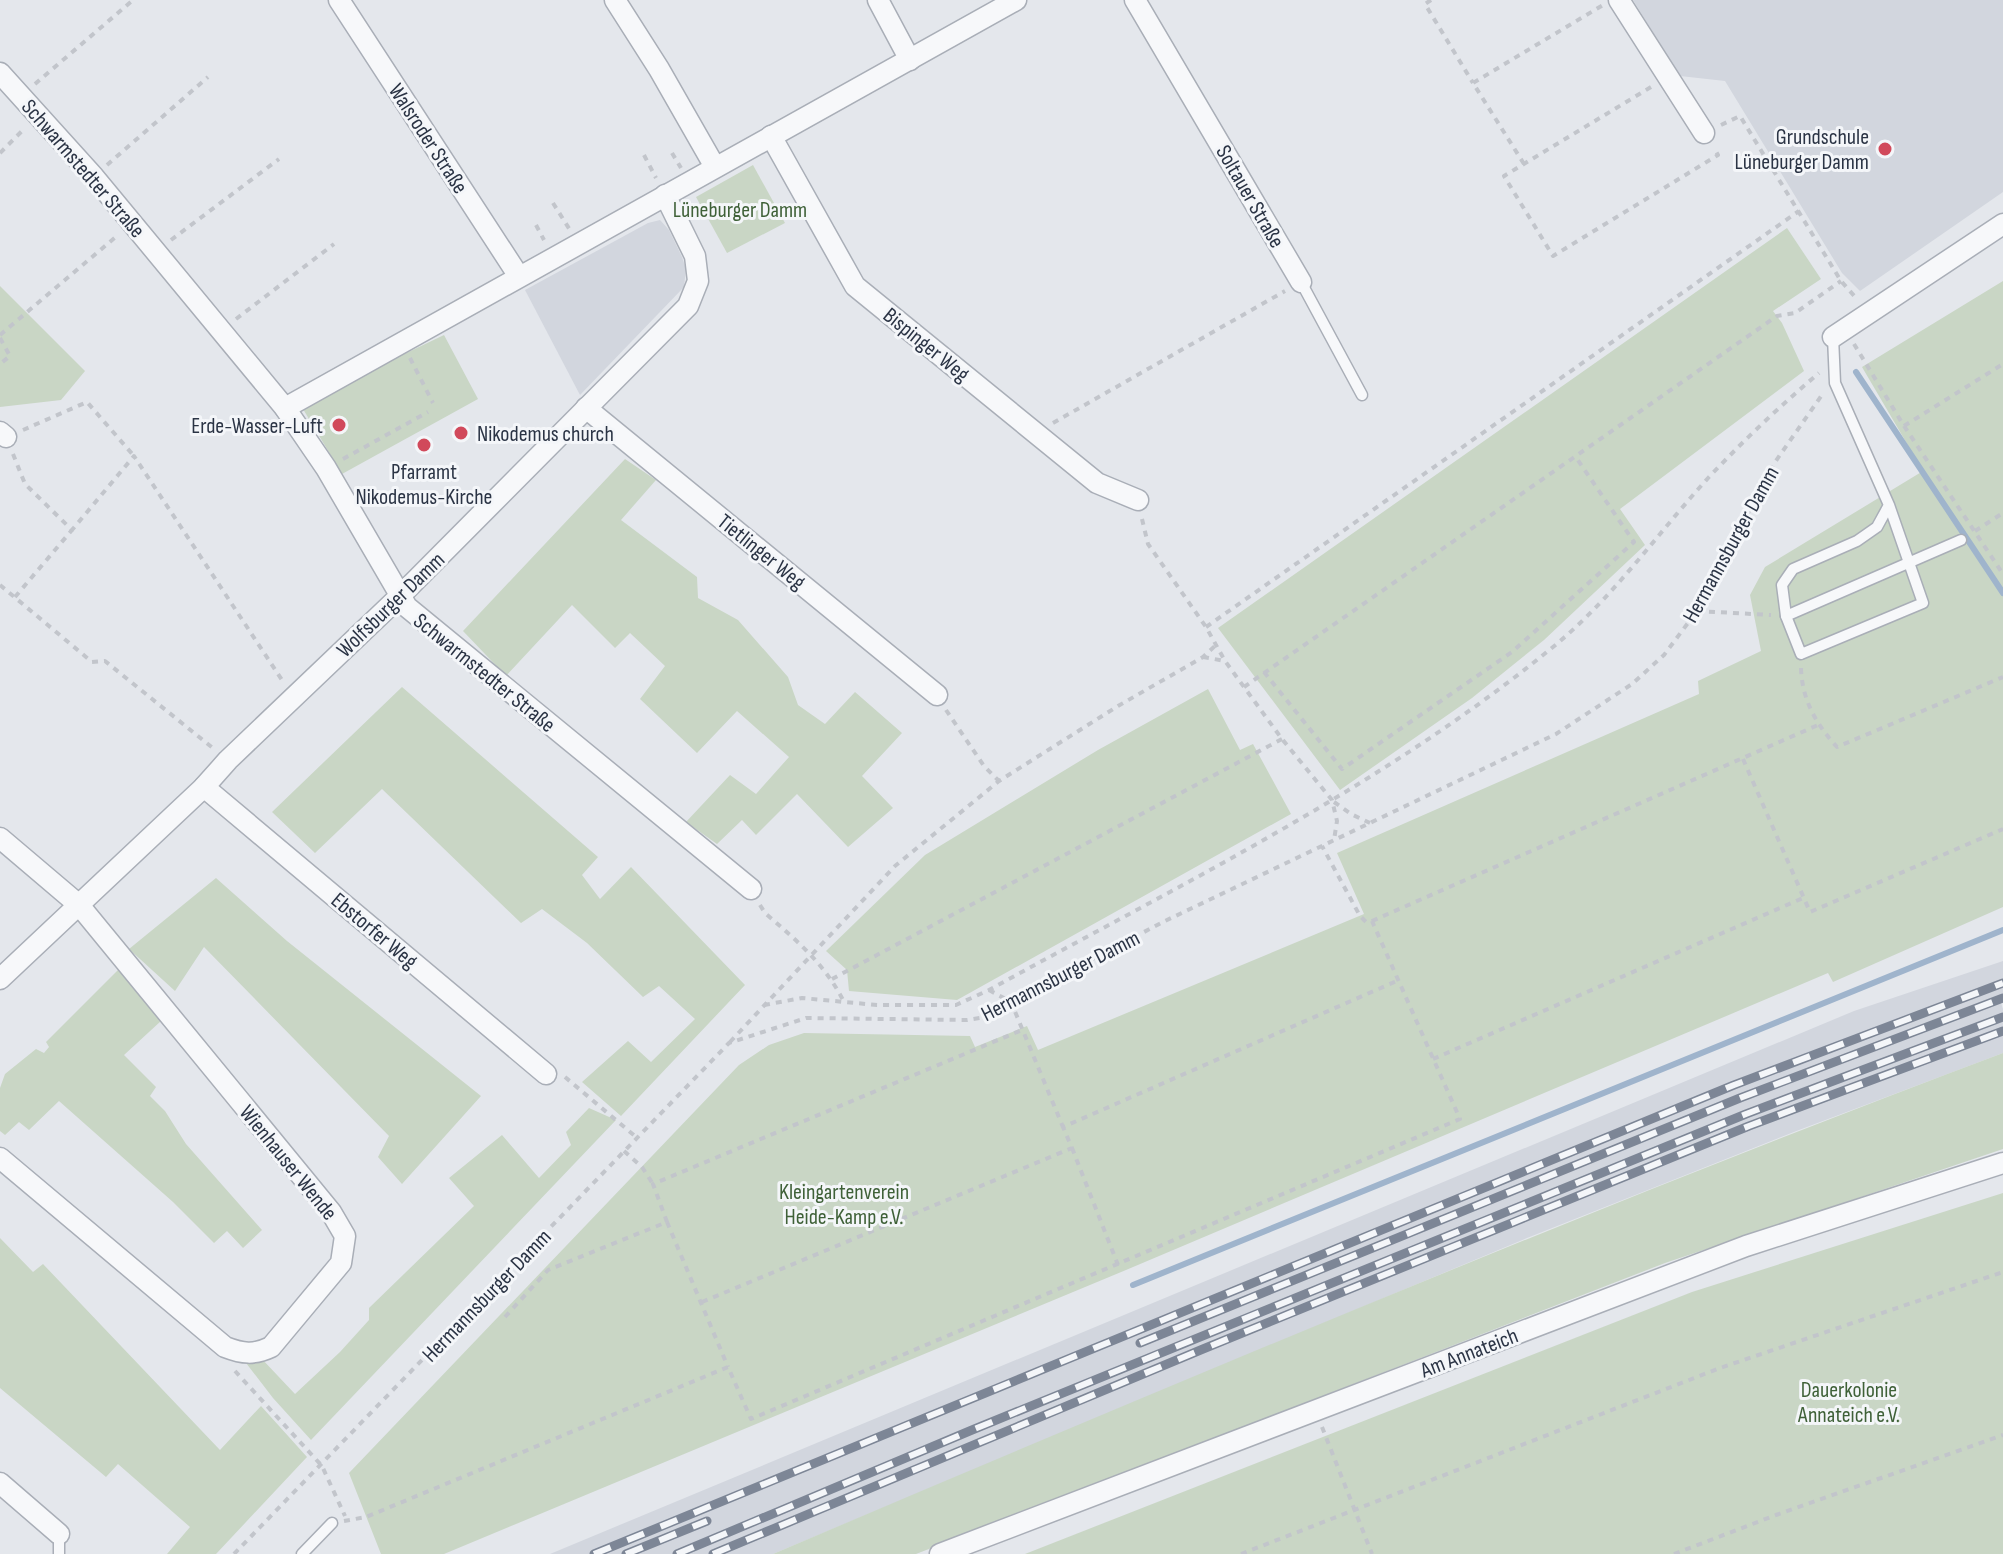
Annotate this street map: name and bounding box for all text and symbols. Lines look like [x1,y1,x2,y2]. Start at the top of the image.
street label: Walsroder Straße [382,79,473,199]
street label: Schwarmstedter Straße [15,94,150,244]
place label: Grundschule Lüneburger Damm [1735,124,1869,176]
marker: Grundschule Lüneburger Damm [1876,140,1894,158]
street label: Soltauer Straße [1209,141,1290,253]
park label: Lüneburger Damm [673,197,807,224]
street label: Bispinger Weg [877,302,975,388]
place label: Erde-Wasser-Luft [191,413,323,440]
marker: Erde-Wasser-Luft [330,416,348,434]
place label: Nikodemus church [477,421,614,448]
marker: Nikodemus church [452,424,470,442]
marker: Pfarramt Nikodemus-Kirche [415,436,433,454]
place label: Pfarramt Nikodemus-Kirche [356,459,492,511]
street label: Hermannsburger Damm [1677,462,1785,628]
street label: Tietlinger Weg [712,508,811,596]
street label: Wolfsburger Damm [331,547,451,663]
street label: Schwarmstedter Straße [408,608,561,739]
street label: Ebstorfer Weg [325,887,423,975]
street label: Hermannsburger Damm [977,925,1145,1028]
street label: Wienhauser Wende [233,1100,343,1226]
park label: Kleingartenverein Heide-Kamp e.V. [779,1179,909,1231]
street label: Hermannsburger Damm [417,1224,557,1368]
street label: Am Annateich [1416,1322,1522,1385]
park label: Dauerkolonie Annateich e.V. [1797,1377,1900,1429]

